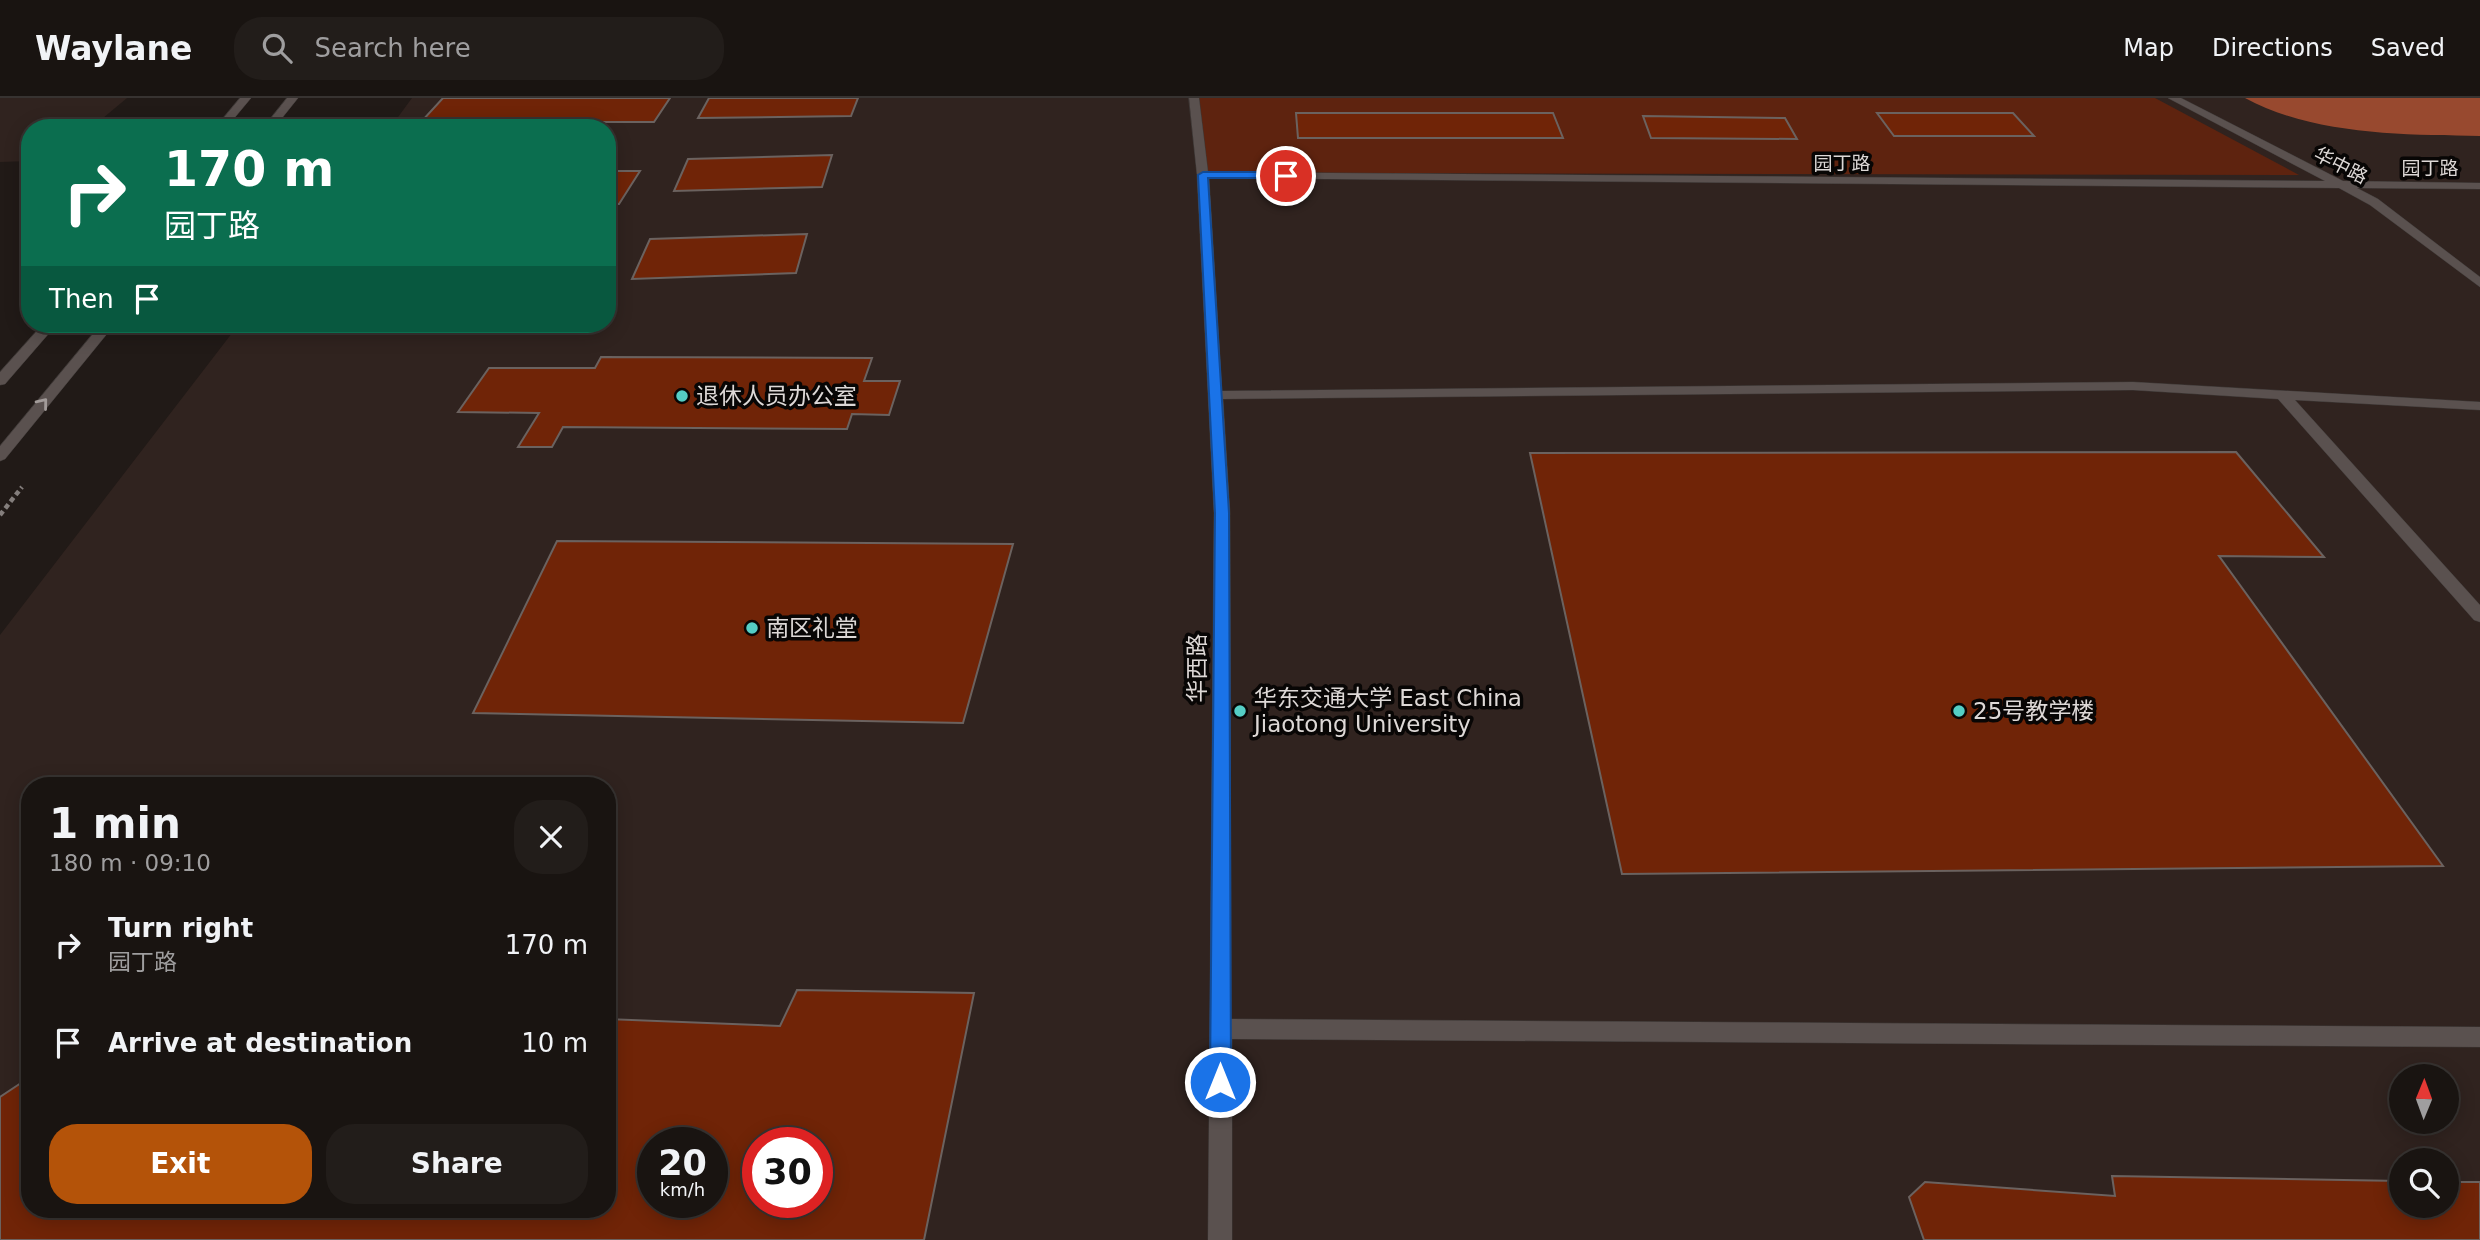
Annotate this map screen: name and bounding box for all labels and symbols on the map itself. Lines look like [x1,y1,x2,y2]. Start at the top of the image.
street label: 华中路 [2311,142,2371,188]
pin [1256,146,1316,206]
street label: 园丁路 [1813,152,1871,174]
street label: 园丁路 [2401,157,2459,179]
place label: 退休人员办公室 [696,383,857,409]
marker: 退休人员办公室 [674,388,690,404]
one-way arrow [35,399,47,412]
place label: 南区礼堂 [766,615,858,641]
marker: 南区礼堂 [744,620,760,636]
street label: 华西路 [1184,634,1210,703]
place label: 华东交通大学 East China Jiaotong University [1252,685,1522,737]
place label: 25号教学楼 [1973,698,2094,724]
marker: 华东交通大学 East China Jiaotong University [1232,703,1248,719]
marker: 25号教学楼 [1951,703,1967,719]
position arrow [1183,1045,1257,1119]
north arrow [2389,1064,2459,1134]
speed limit sign: 30 [742,1127,833,1218]

